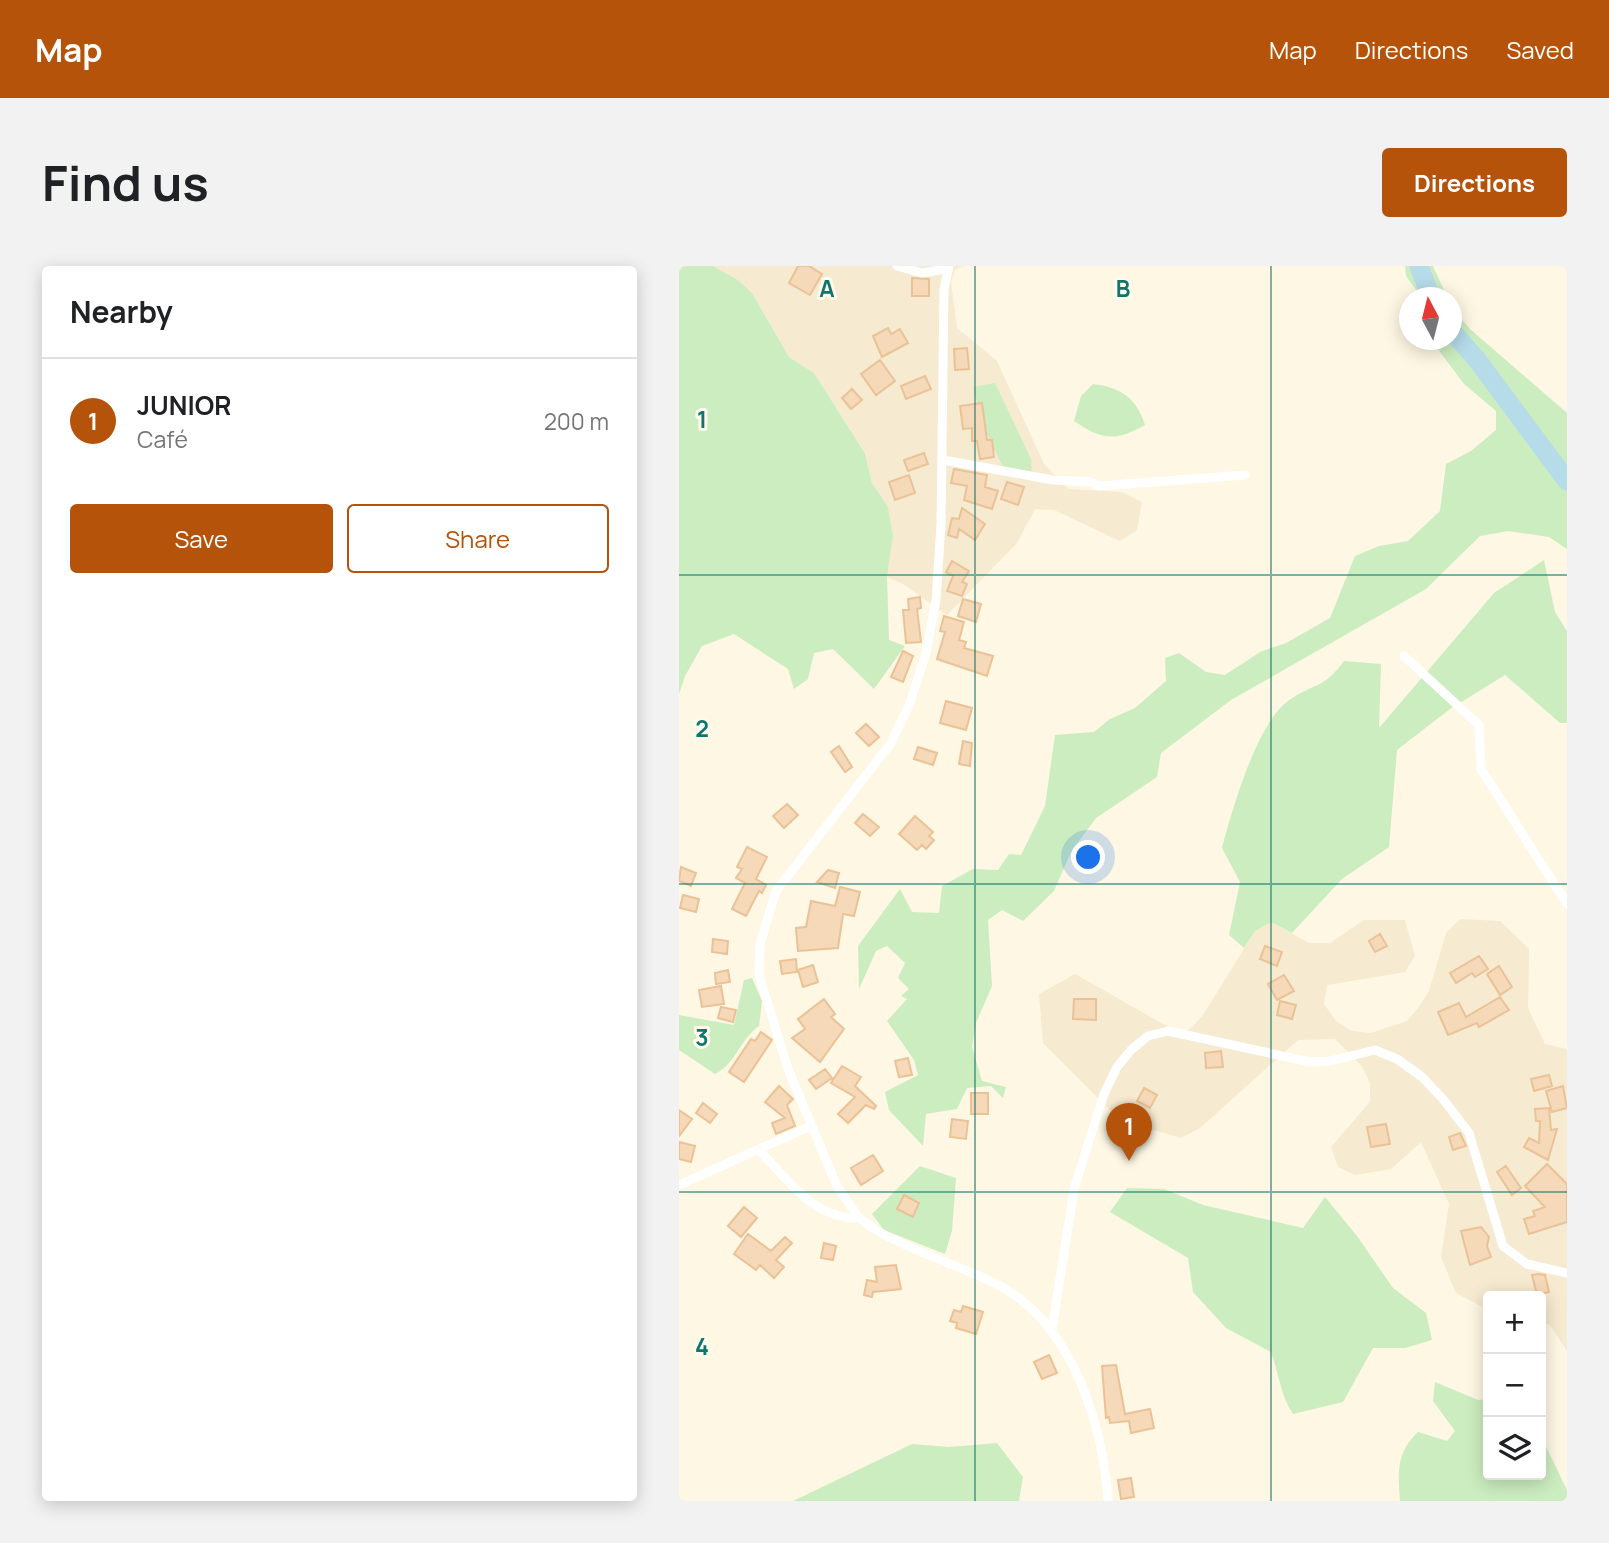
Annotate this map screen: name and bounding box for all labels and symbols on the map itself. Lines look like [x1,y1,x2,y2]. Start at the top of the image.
text: A [819,272,835,304]
text: B [1116,272,1130,304]
north arrow [1399,287,1462,350]
text: 1 [697,403,707,435]
text: 2 [695,712,709,744]
your location [1071,840,1105,874]
text: 3 [695,1021,709,1053]
pin: 1 [1106,1103,1152,1161]
text: 4 [695,1330,709,1362]

